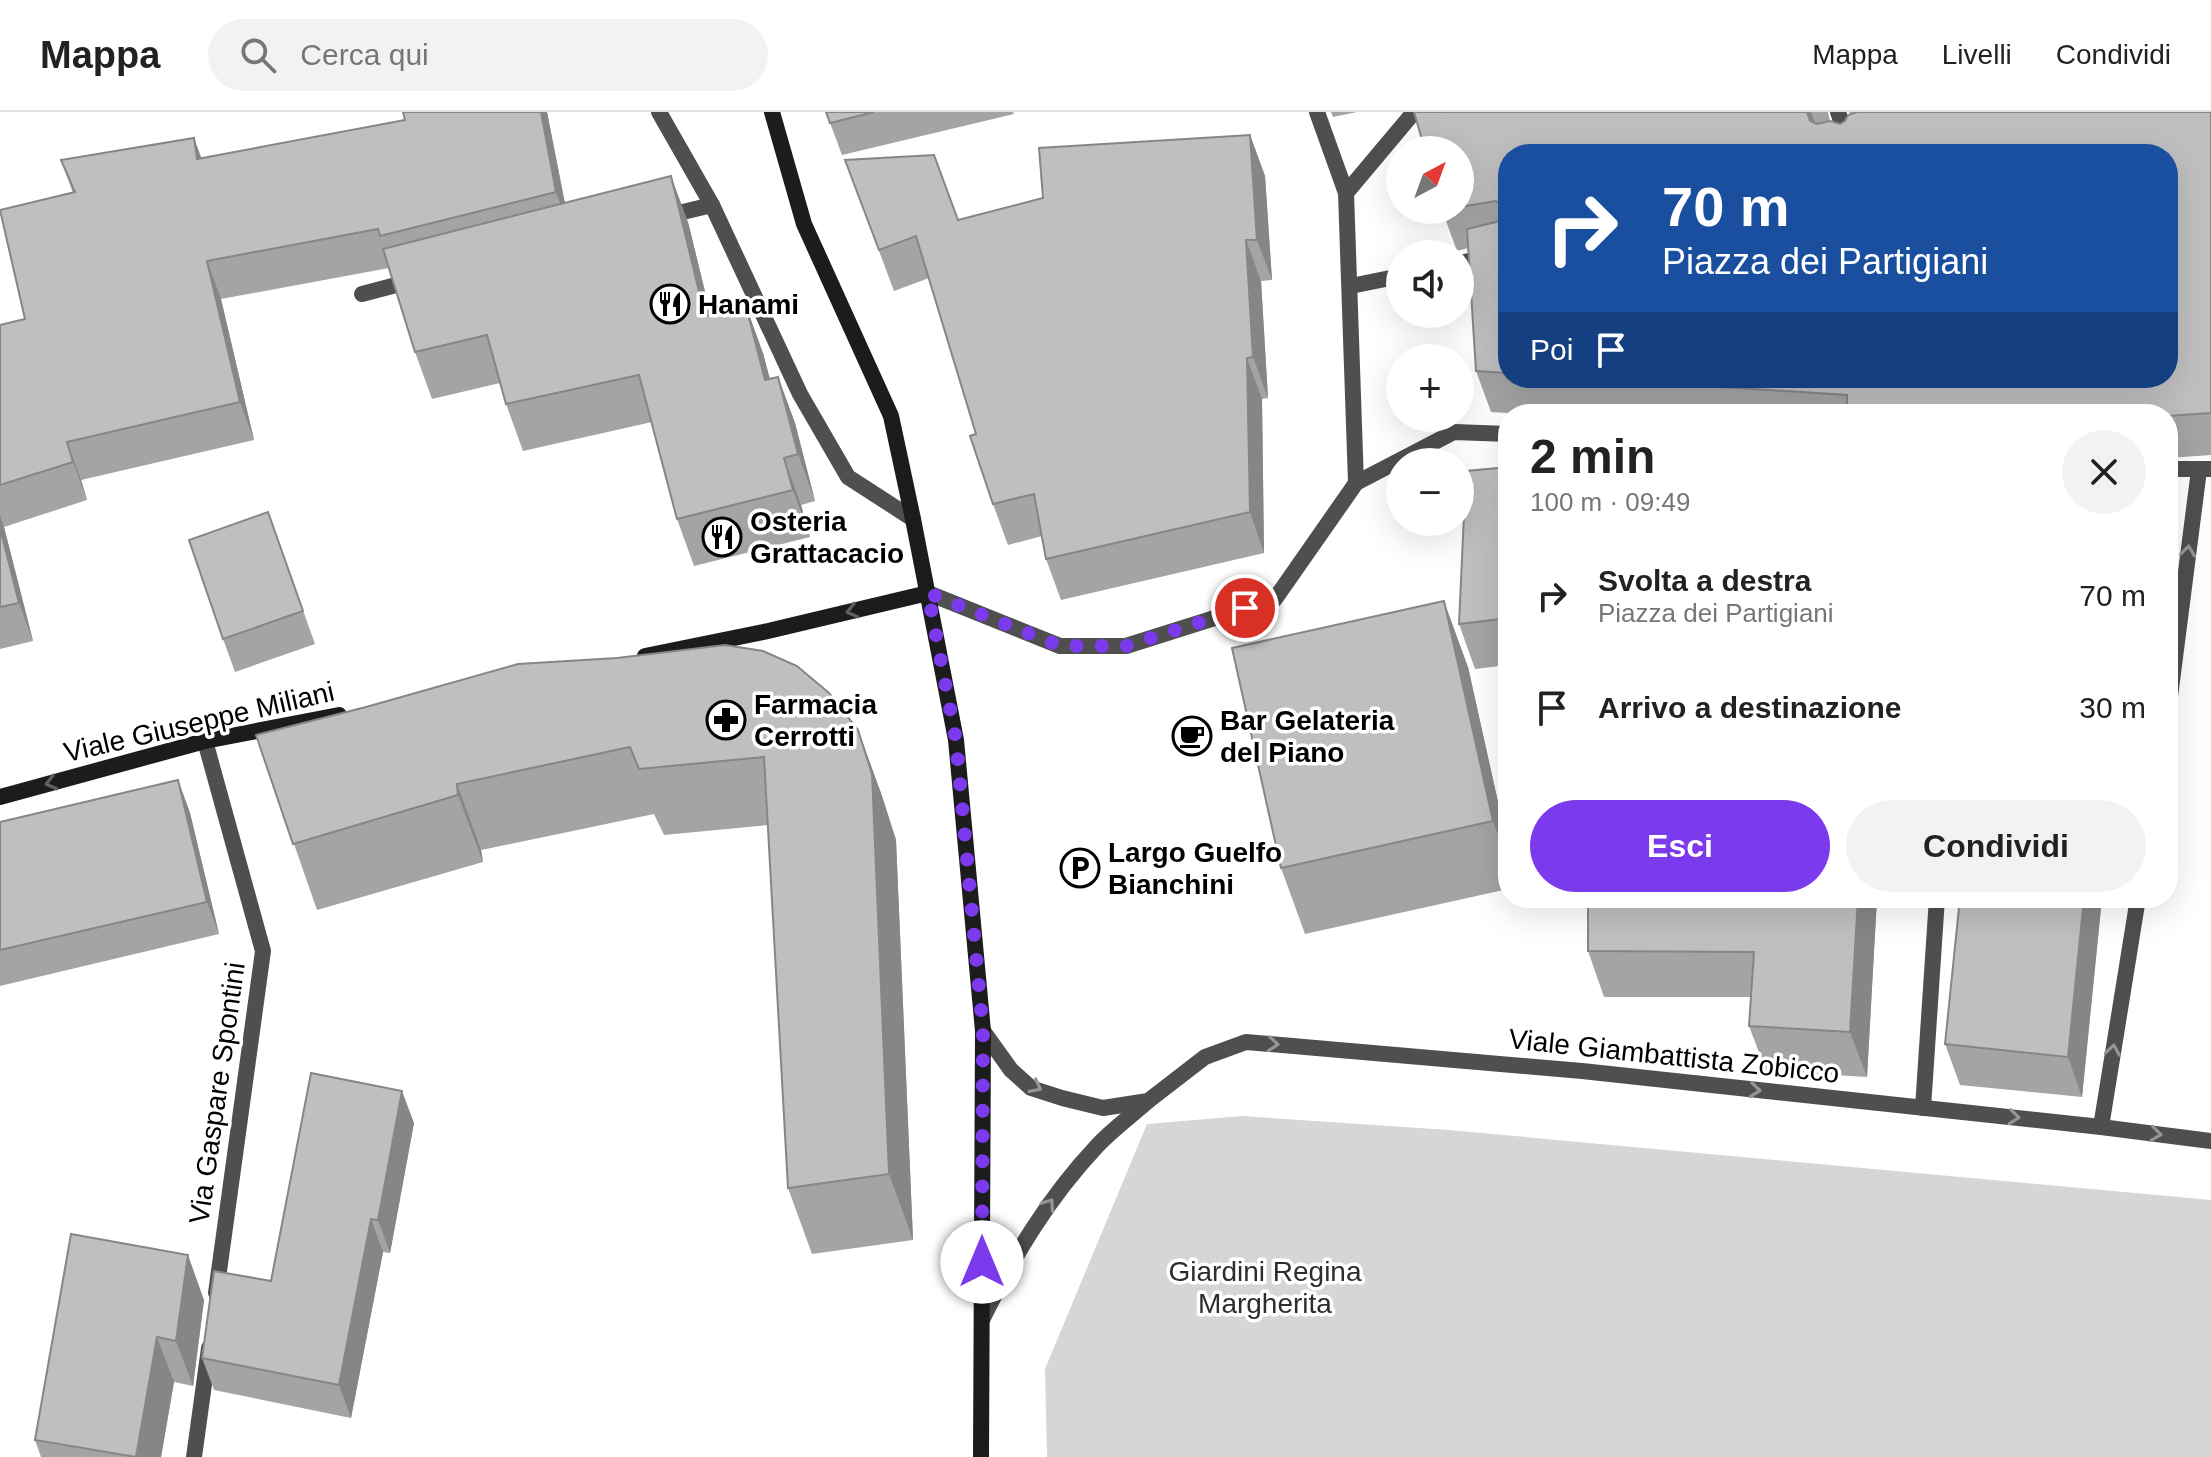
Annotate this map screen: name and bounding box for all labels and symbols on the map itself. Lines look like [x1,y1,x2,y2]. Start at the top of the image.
north arrow [1386,136,1474,224]
restaurant icon: Hanami [649,283,691,325]
place label: Hanami [698,289,799,320]
place label: Osteria Grattacacio [750,506,904,569]
restaurant icon: Osteria Grattacacio [701,516,743,558]
one-way arrow [2180,544,2197,557]
pin [1211,574,1279,642]
one-way arrow [846,602,859,619]
street label: Viale Giuseppe Miliani [61,676,337,768]
place label: Farmacia Cerrotti [754,689,877,752]
pharmacy icon: Farmacia Cerrotti [705,699,747,741]
place label: Bar Gelateria del Piano [1220,705,1395,768]
cafe icon: Bar Gelateria del Piano [1171,715,1213,757]
one-way arrow [44,774,58,790]
place label: Largo Guelfo Bianchini [1108,837,1282,900]
parking icon: Largo Guelfo Bianchini [1059,847,1101,889]
street label: Via Gaspare Spontini [183,960,251,1226]
street label: Viale Giambattista Zobicco [1507,1023,1841,1089]
one-way arrow [1267,1035,1280,1052]
one-way arrow [2104,1043,2121,1056]
one-way arrow [1027,1077,1042,1093]
one-way arrow [1749,1081,1762,1098]
one-way arrow [2008,1109,2021,1126]
one-way arrow [2149,1125,2163,1142]
one-way arrow [1039,1199,1054,1213]
position arrow [940,1220,1024,1304]
park label: Giardini Regina Margherita [1169,1256,1362,1319]

